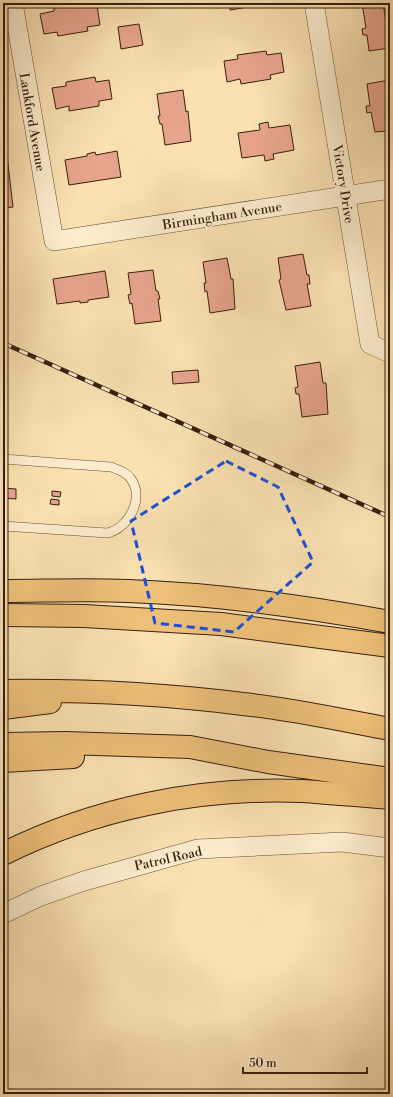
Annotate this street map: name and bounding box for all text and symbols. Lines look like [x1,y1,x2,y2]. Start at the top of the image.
street label: Lankford Avenue [15,72,49,173]
street label: Victory Drive [329,143,357,225]
street label: Birmingham Avenue [160,199,283,233]
street label: Patrol Road [133,843,204,875]
scale bar [243,1049,367,1075]
text: 50 m [249,1056,277,1071]

